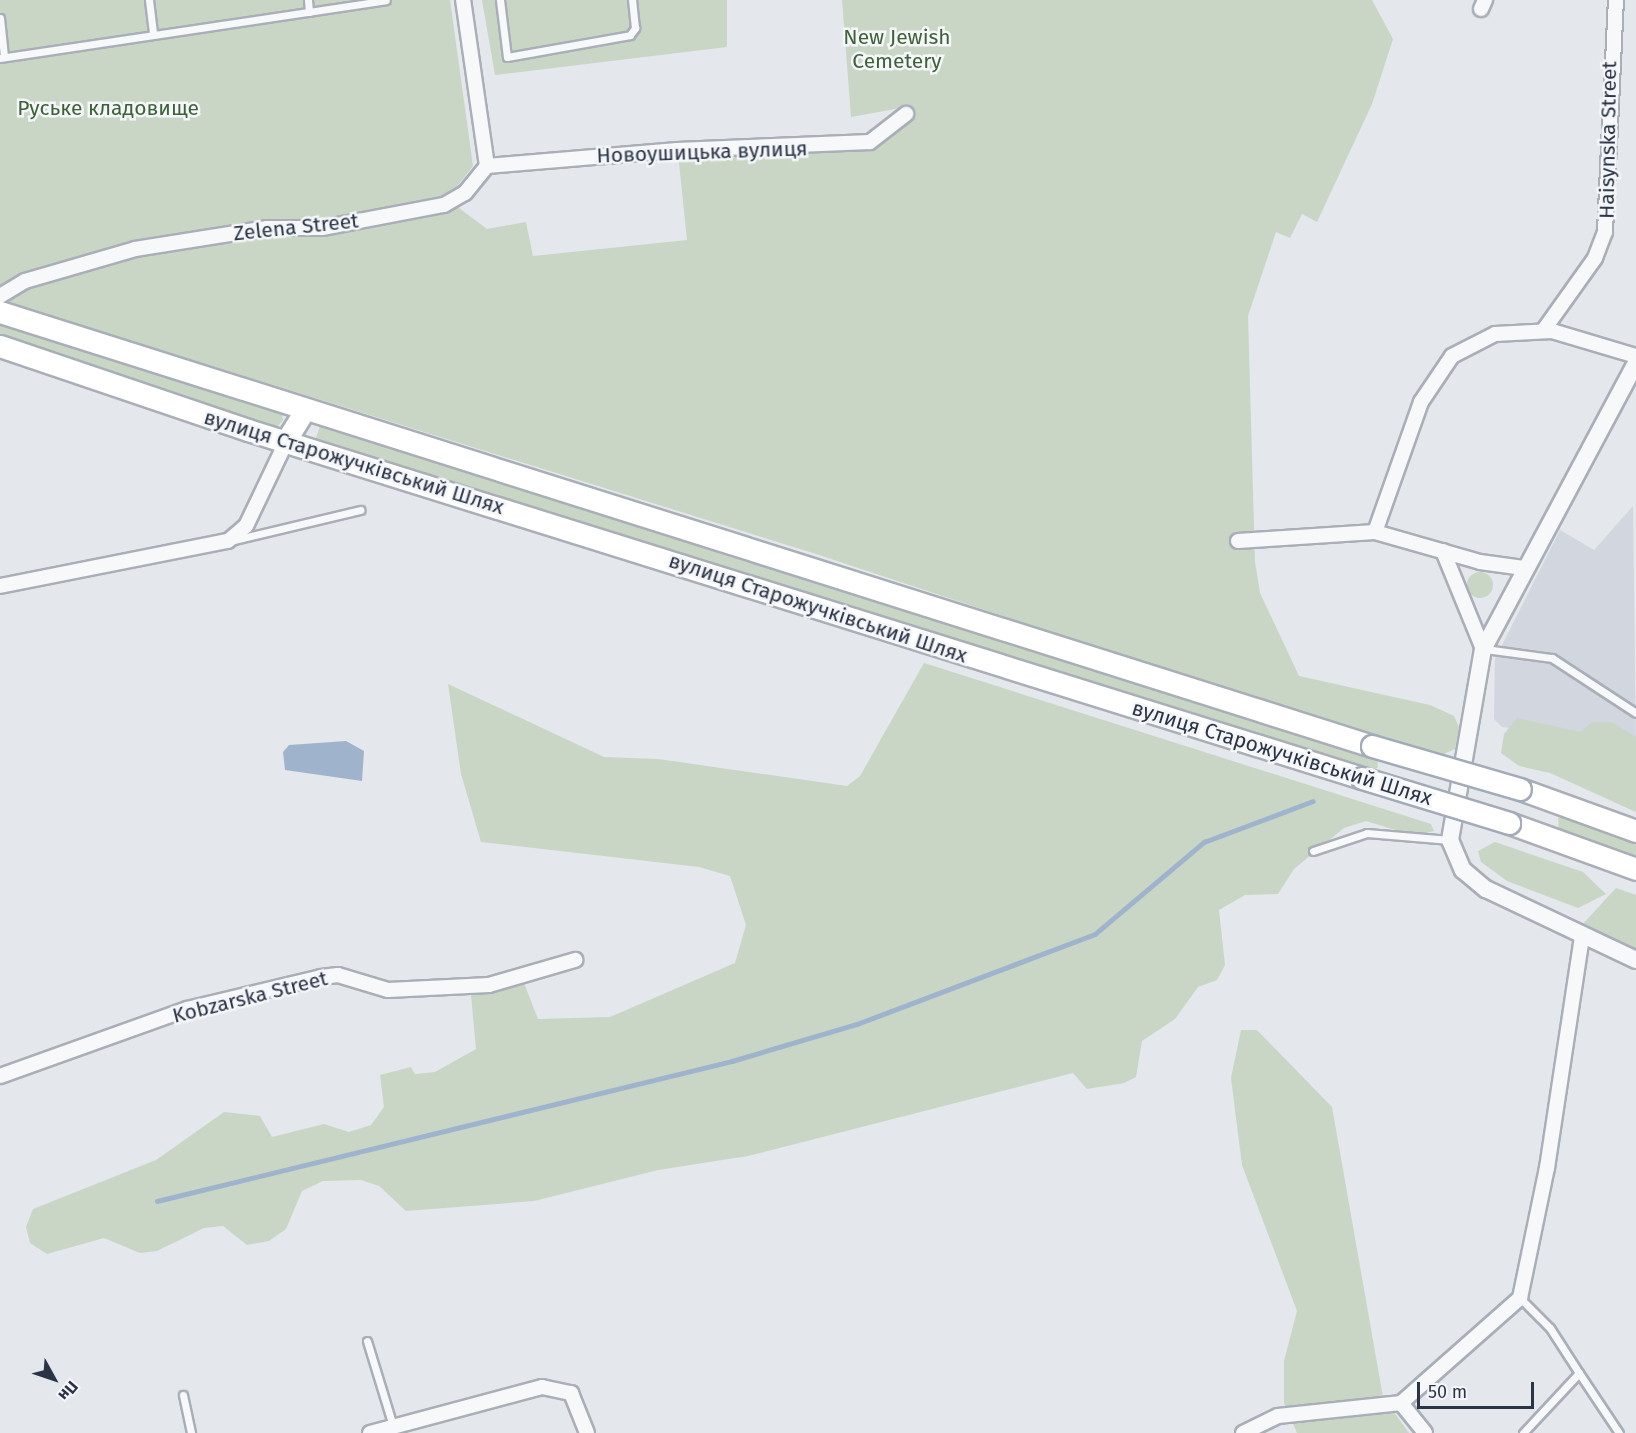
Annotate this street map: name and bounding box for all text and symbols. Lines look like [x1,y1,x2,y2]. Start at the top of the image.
park label: New Jewish Cemetery [843,24,951,74]
street label: Haisynska Street [1594,61,1622,219]
park label: Руське кладовище [17,95,199,121]
street label: Новоушицька вулиця [596,136,808,168]
street label: Zelena Street [232,208,360,246]
street label: вулиця Старожучківський Шлях [201,404,507,520]
street label: вулиця Старожучківський Шлях [666,548,970,668]
street label: вулиця Старожучківський Шлях [1129,695,1435,811]
street label: Kobzarska Street [170,966,330,1028]
north arrow [24,1349,84,1409]
scale bar [1420,1370,1537,1408]
text: Пн [54,1377,82,1405]
text: 50 m [1428,1381,1467,1403]

